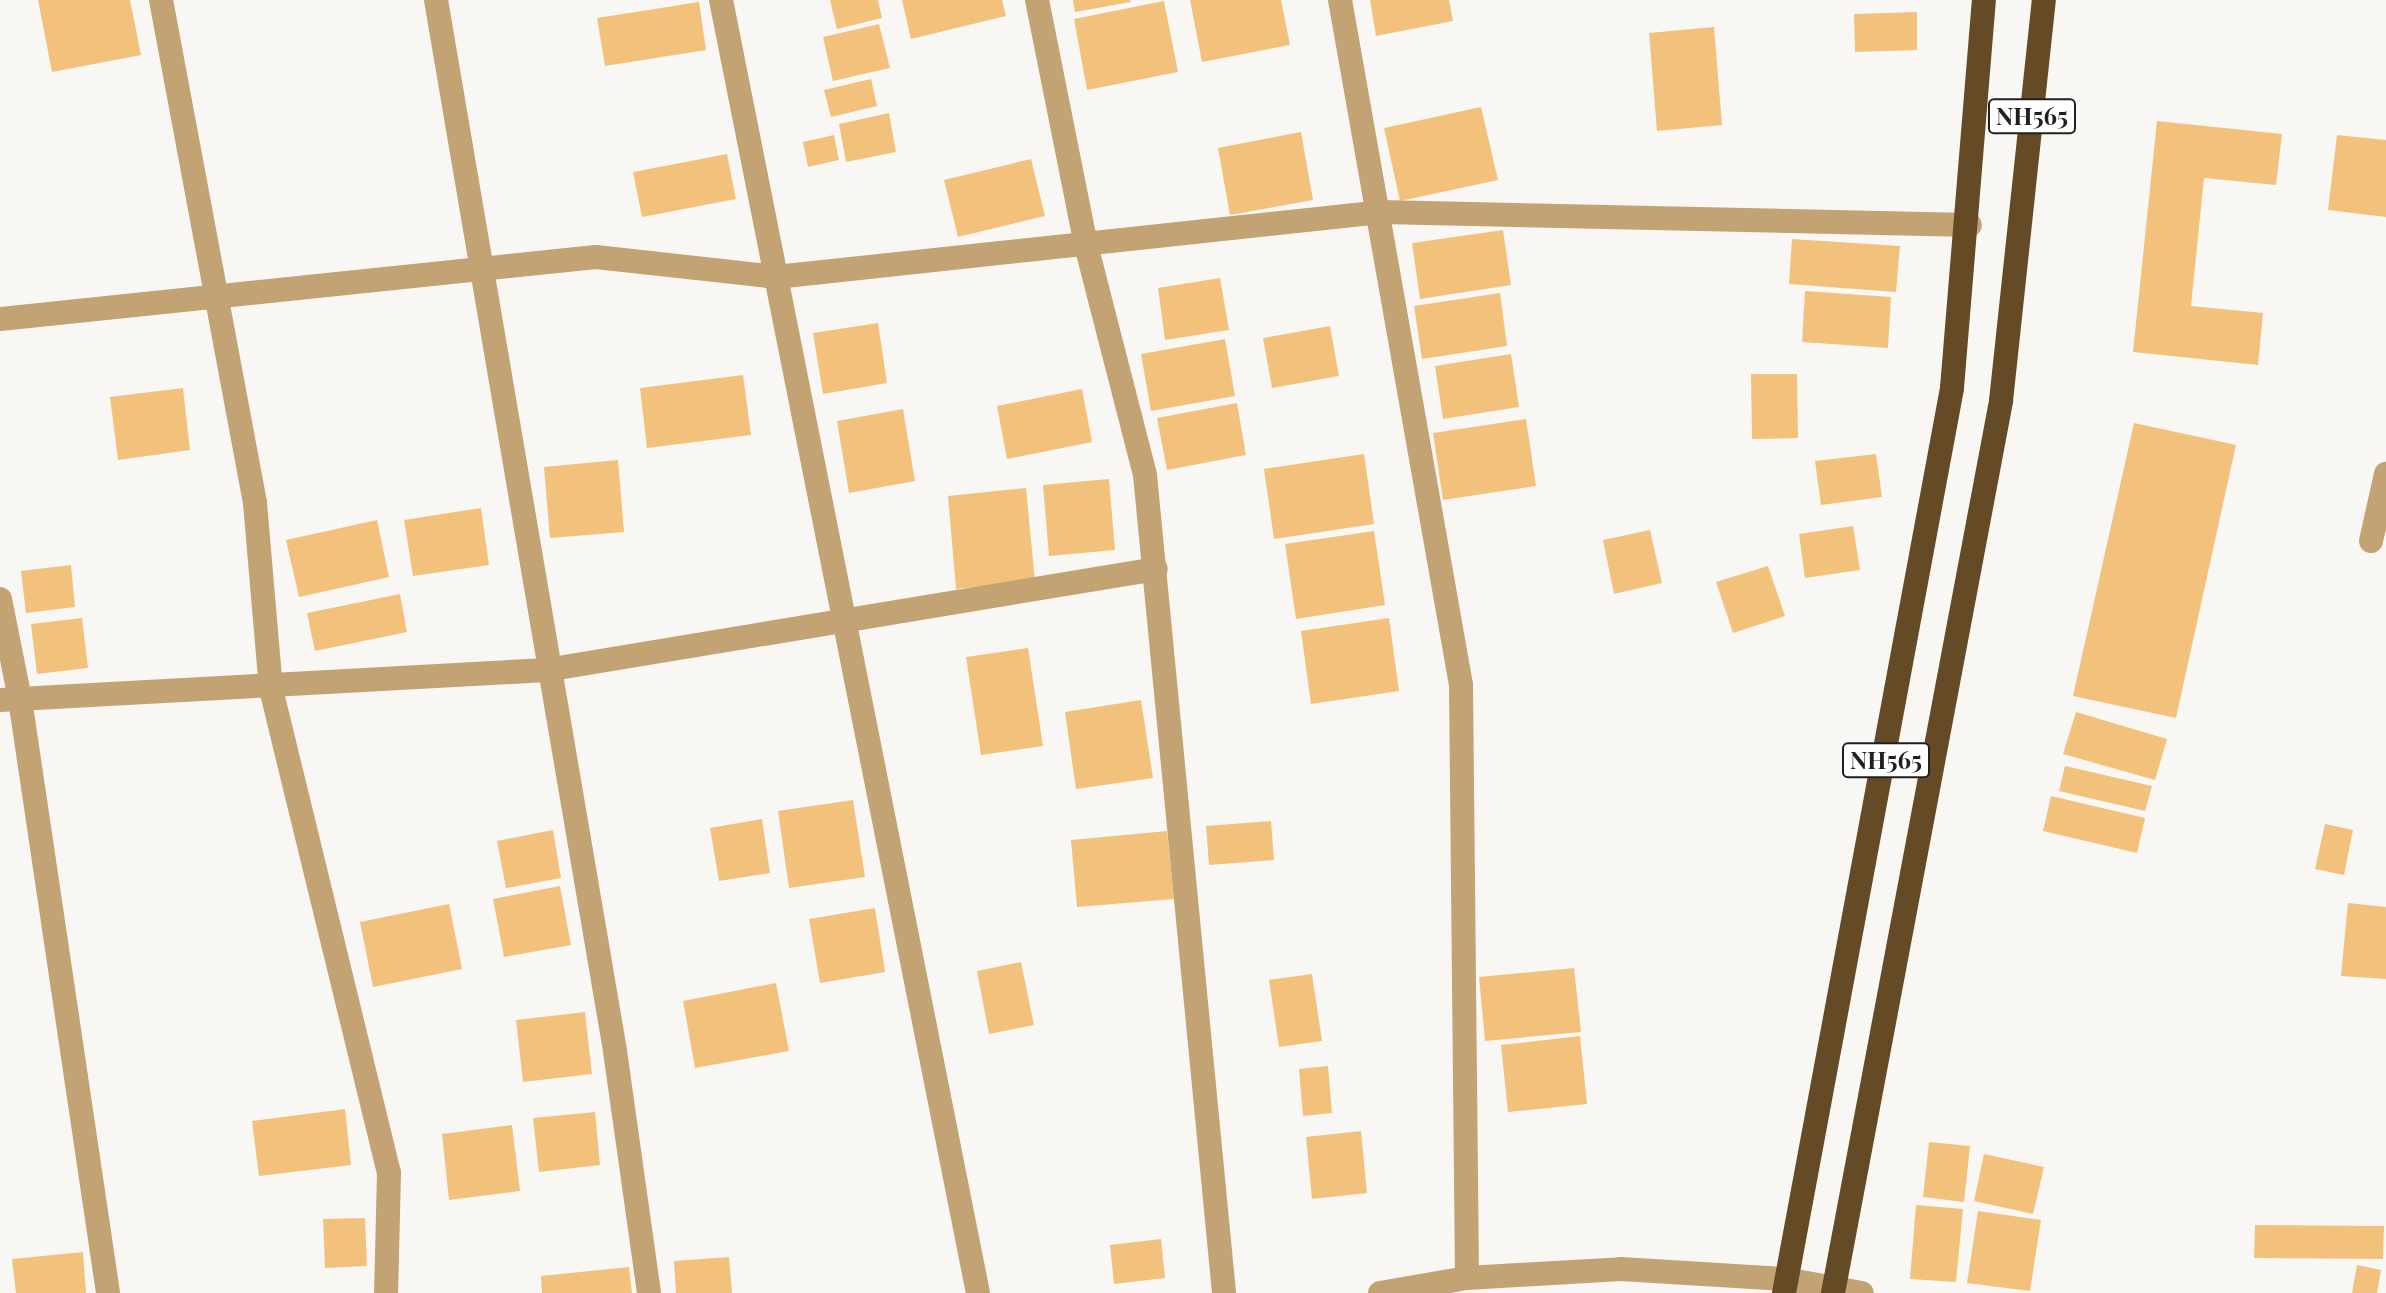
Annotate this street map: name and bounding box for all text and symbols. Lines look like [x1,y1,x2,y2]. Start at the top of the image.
road number: NH565 [1986,96,2078,136]
road number: NH565 [1840,740,1932,780]

